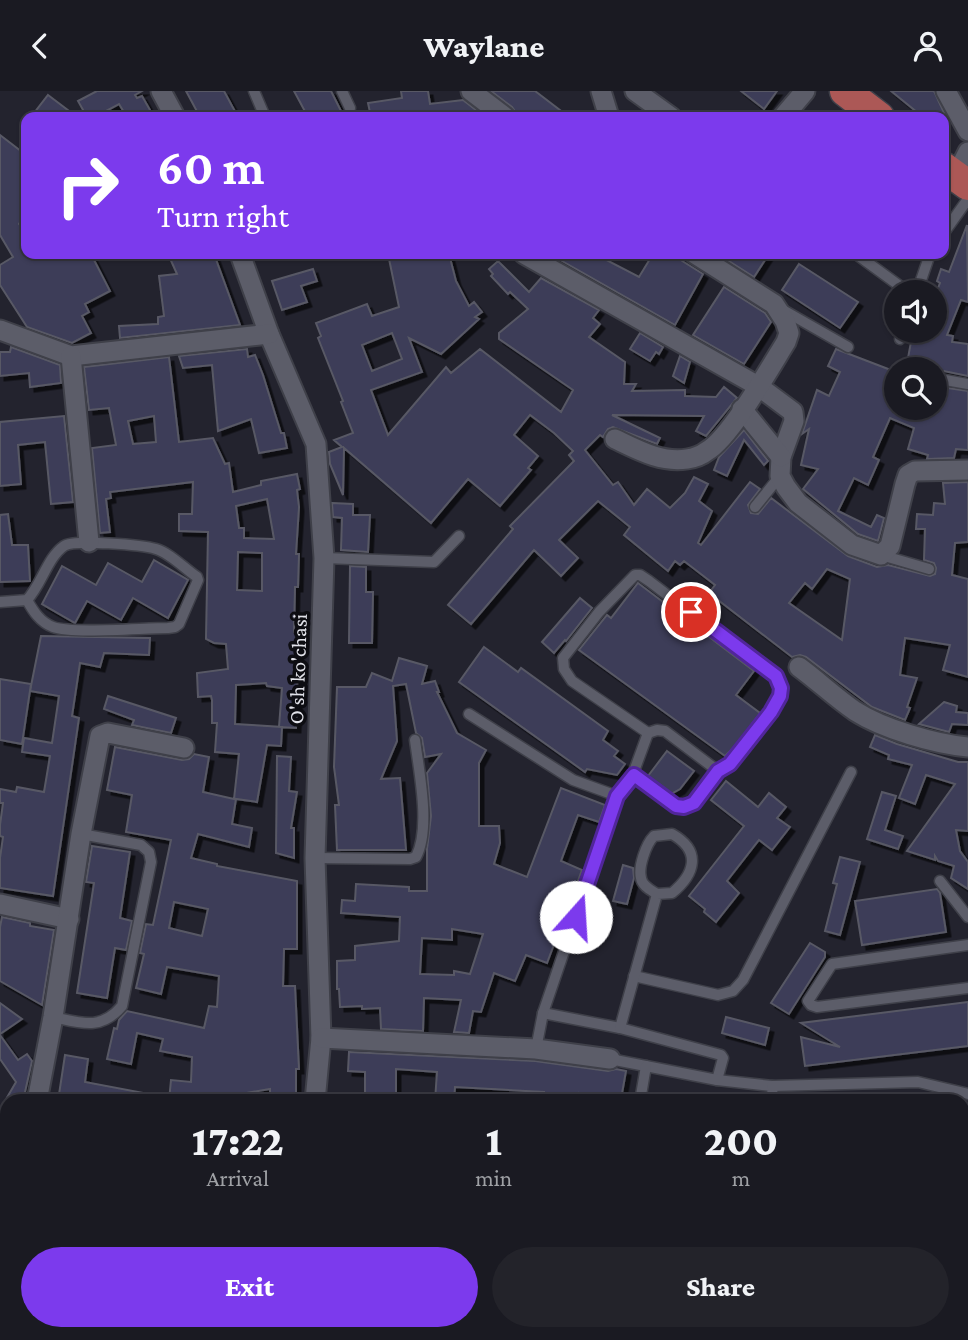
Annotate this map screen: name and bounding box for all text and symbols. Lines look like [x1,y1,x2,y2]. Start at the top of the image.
icon: back [21,27,59,65]
icon: person [909,27,947,65]
text: Waylane [424,28,544,64]
icon: right [42,140,133,231]
text: 60 m [157,140,264,195]
text: Turn right [157,198,289,234]
map controls [884,280,947,420]
button: sound [884,280,947,343]
button: search [884,357,947,420]
pin [661,582,721,642]
icon: arrive [672,593,710,631]
street label: O'sh ko'chasi [284,613,312,725]
position arrow [539,880,613,954]
text: 17:22 [192,1117,284,1164]
text: 1 [486,1117,502,1164]
text: 200 [704,1117,778,1164]
text: Arrival [206,1165,269,1191]
text: min [475,1165,512,1191]
text: m [732,1165,750,1191]
button: Exit [21,1247,478,1327]
button: Share [492,1247,949,1327]

